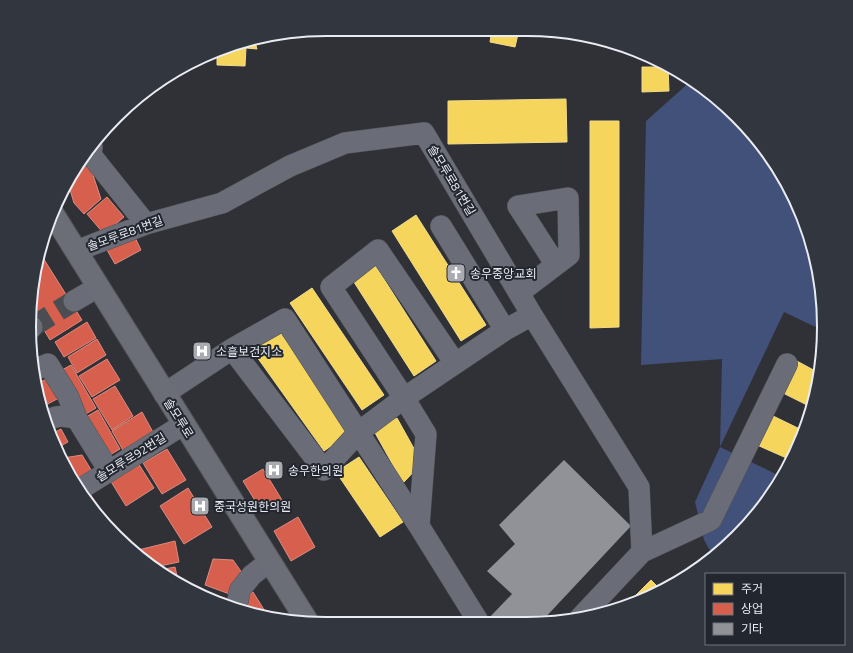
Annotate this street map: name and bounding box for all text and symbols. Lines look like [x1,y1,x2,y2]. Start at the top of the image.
street label: 솔모루로81번길 [423,141,481,219]
street label: 솔모루로81번길 [84,210,166,256]
church icon: 송우중앙교회 [445,262,467,284]
place label: 송우중앙교회 [470,264,536,283]
hospital icon: 소흘보건지소 [191,340,213,362]
place label: 소흘보건지소 [216,342,282,361]
street label: 솔모루로 [159,394,199,442]
street label: 솔모루로92번길 [92,428,170,486]
hospital icon: 송우한의원 [263,459,285,481]
place label: 송우한의원 [288,461,343,480]
hospital icon: 중국성원한의원 [189,495,211,517]
place label: 중국성원한의원 [214,497,291,516]
legend [705,573,845,645]
text: 주거 [741,579,763,598]
text: 상업 [741,599,763,618]
text: 기타 [741,619,763,638]

